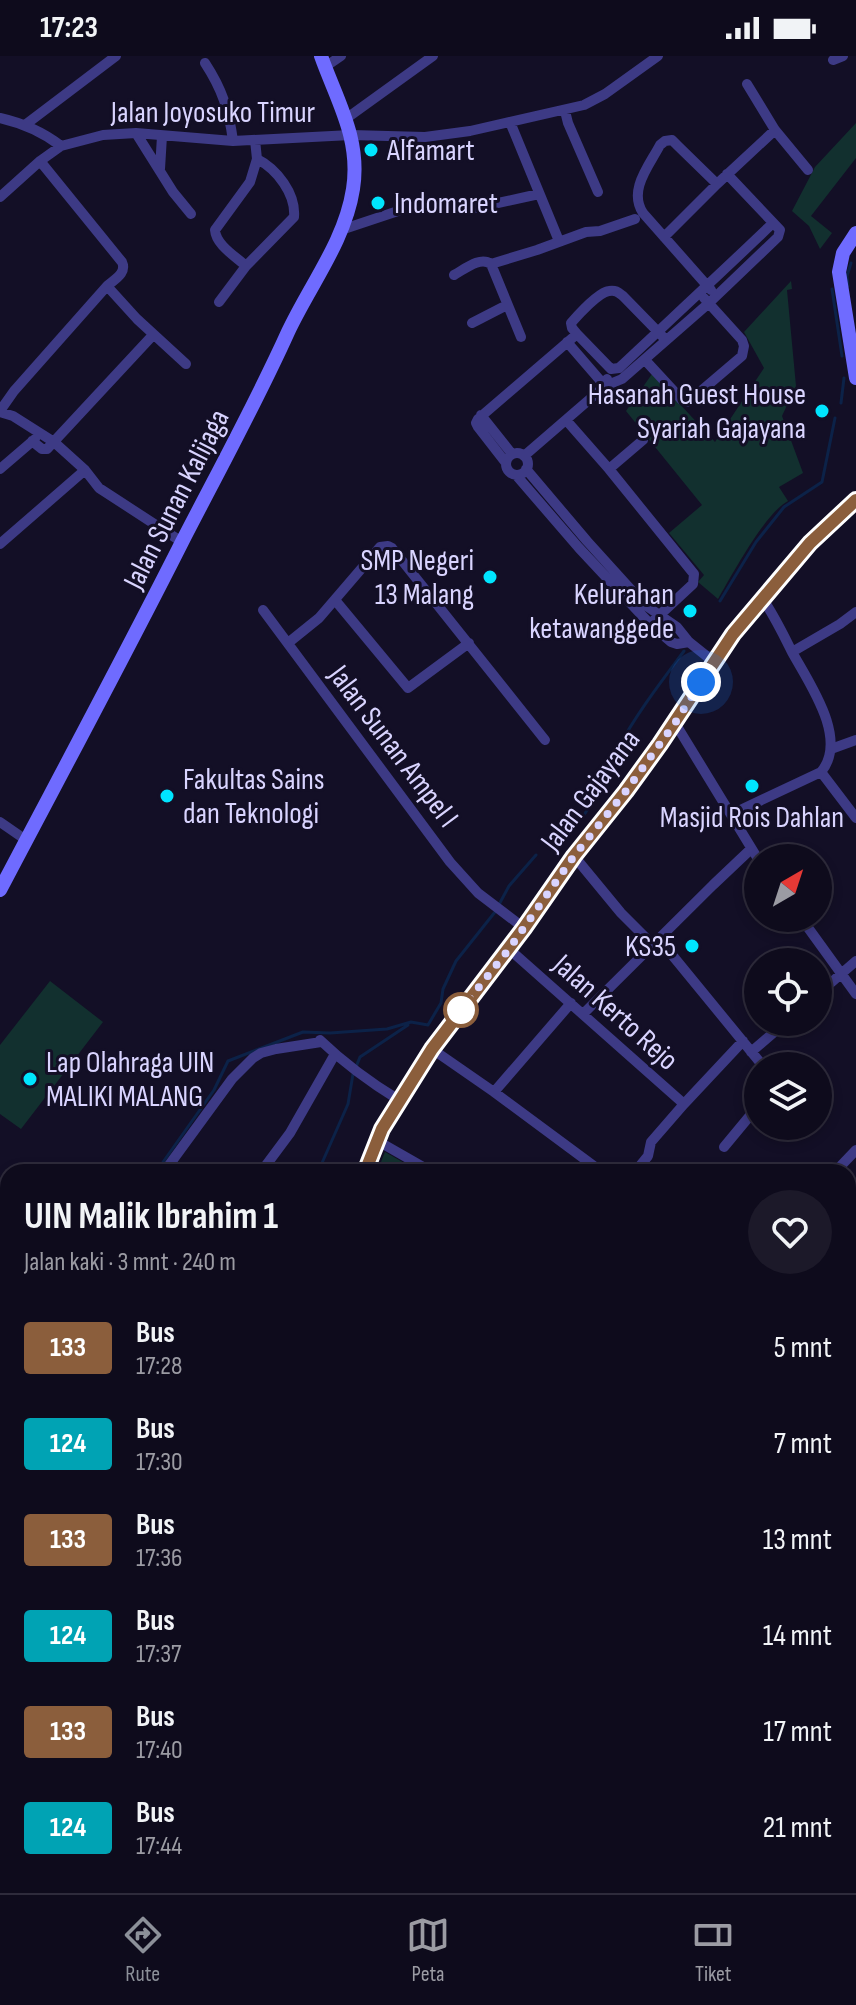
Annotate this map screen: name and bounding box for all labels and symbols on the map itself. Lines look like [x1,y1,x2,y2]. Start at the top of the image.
street label: Jalan Joyosuko Timur [110,95,316,131]
place label: Alfamart [386,133,475,169]
marker: Alfamart [362,141,380,159]
place label: Indomaret [394,186,498,222]
marker: Indomaret [369,194,387,212]
place label: Hasanah Guest House Syariah Gajayana [588,377,806,447]
marker: Hasanah Guest House Syariah Gajayana [813,402,831,420]
street label: Jalan Sunan Kalijaga [116,404,238,596]
place label: SMP Negeri 13 Malang [360,543,474,613]
marker: SMP Negeri 13 Malang [481,568,499,586]
place label: Kelurahan ketawanggede [529,577,674,647]
marker: Kelurahan ketawanggede [681,602,699,620]
street label: Jalan Sunan Ampel I [320,658,466,835]
your location [681,662,721,702]
street label: Jalan Gajayana [533,723,648,859]
place label: Fakultas Sains dan Teknologi [183,762,325,832]
marker: Masjid Rois Dahlan [743,777,761,795]
marker: Fakultas Sains dan Teknologi [158,787,176,805]
place label: Masjid Rois Dahlan [660,800,844,836]
north arrow [744,844,832,932]
place label: KS35 [625,929,676,965]
marker: KS35 [683,937,701,955]
street label: Jalan Kerto Rejo [545,946,685,1078]
unlabelled marker [444,993,478,1027]
place label: Lap Olahraga UIN MALIKI MALANG [46,1045,214,1115]
marker: Lap Olahraga UIN MALIKI MALANG [21,1070,39,1088]

